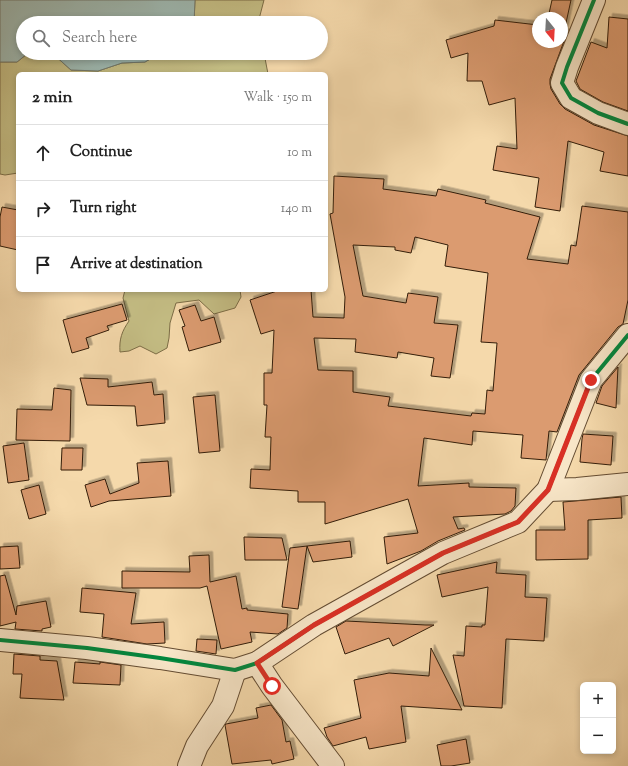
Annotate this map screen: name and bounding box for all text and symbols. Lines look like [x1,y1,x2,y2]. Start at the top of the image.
north arrow [532,12,568,48]
search box [16,16,328,60]
icon: search [30,27,52,49]
text: Search here [62,28,137,49]
text: 2 min [32,86,73,110]
text: Walk · 150 m [243,89,312,107]
icon: ahead [32,142,54,164]
text: Continue [70,142,132,163]
text: 10 m [287,144,312,162]
icon: right [32,198,54,220]
text: Turn right [70,198,136,219]
text: 140 m [281,200,312,218]
icon: arrive [32,254,54,276]
text: Arrive at destination [70,254,203,275]
route end [582,371,600,389]
route start [263,677,281,695]
map controls [580,682,616,754]
button: + [580,682,616,718]
button: − [580,718,616,754]

